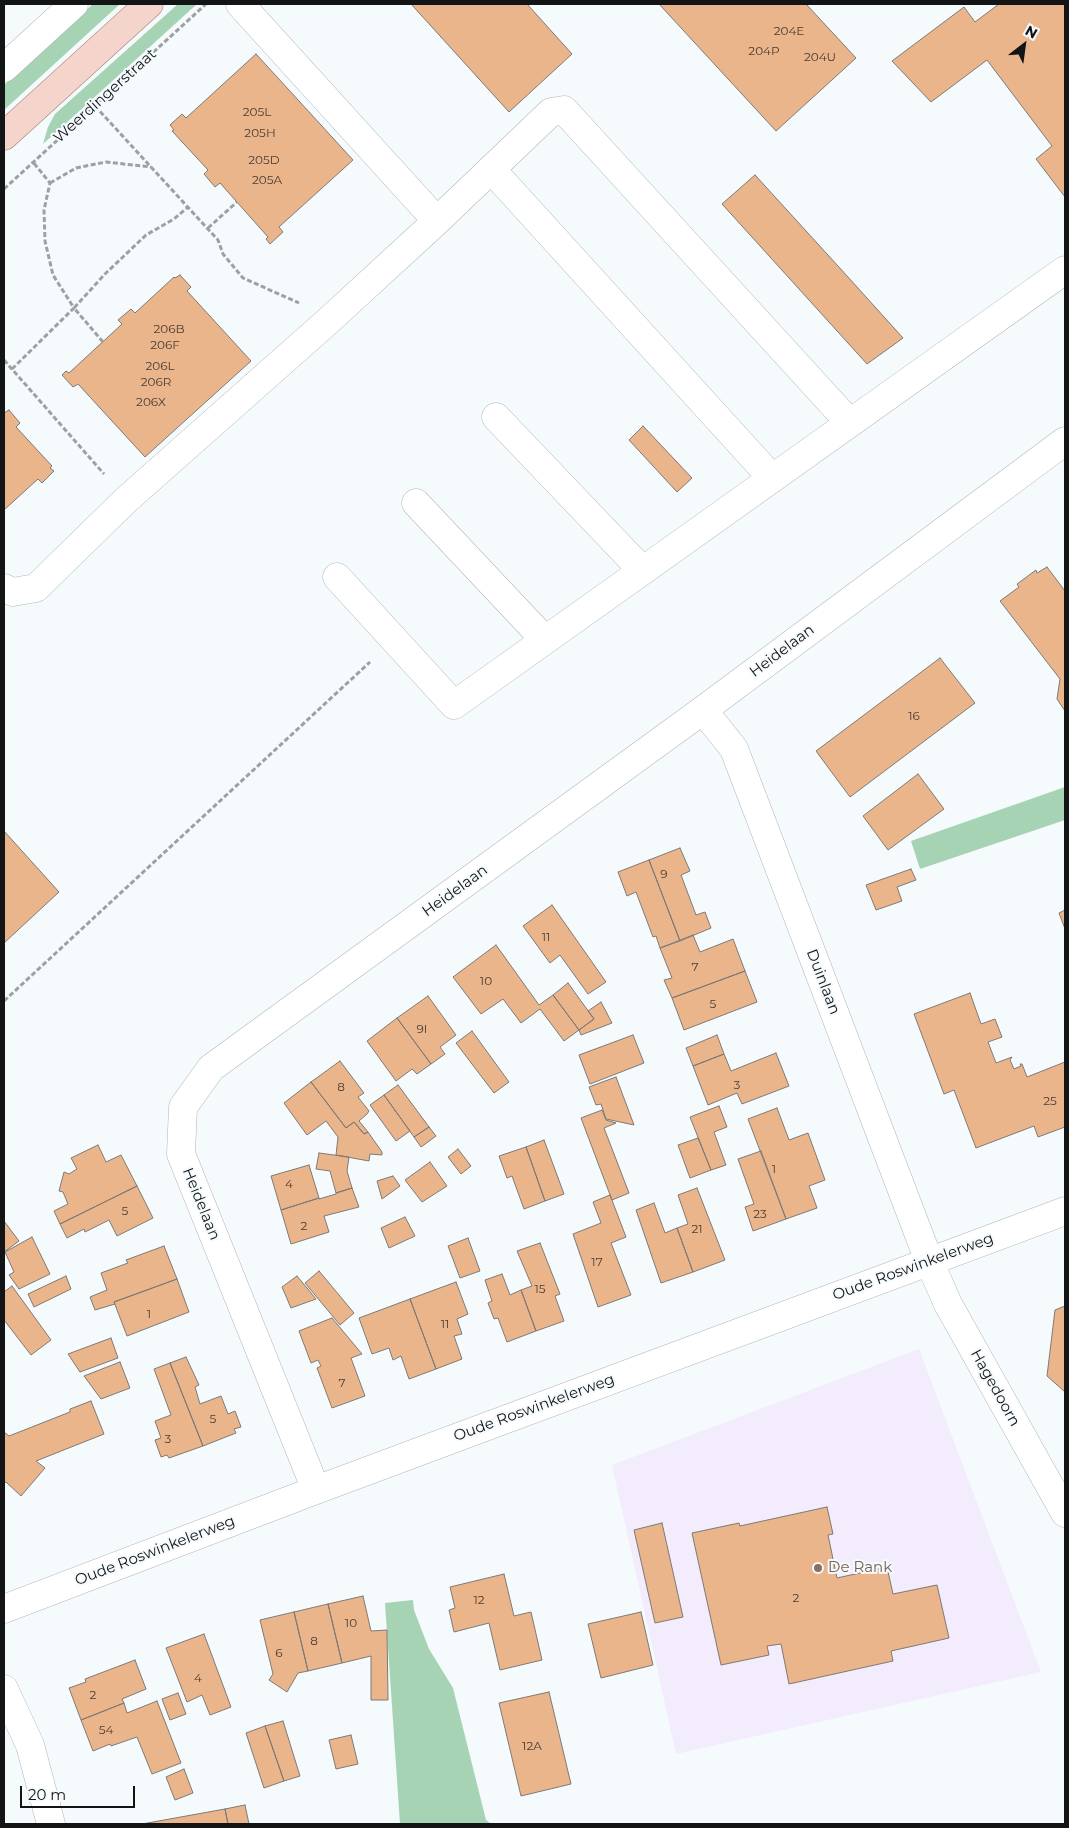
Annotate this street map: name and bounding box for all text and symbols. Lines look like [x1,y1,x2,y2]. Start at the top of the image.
north arrow [999,20,1049,70]
text: N [1022,21,1041,43]
house number: 204E [774,24,804,38]
house number: 204P [748,44,780,58]
street label: Weerdingerstraat [50,45,160,147]
house number: 204U [804,50,836,64]
house number: 205L [243,105,271,119]
house number: 205H [244,126,276,140]
house number: 205D [248,153,280,167]
house number: 205A [252,173,282,187]
house number: 206B [153,322,185,336]
house number: 206F [150,338,180,352]
house number: 206L [145,359,175,373]
house number: 206R [141,375,171,389]
house number: 206X [136,395,166,409]
street label: Heidelaan [746,621,818,681]
house number: 16 [908,709,920,723]
street label: Heidelaan [419,861,491,921]
house number: 9 [660,867,668,881]
house number: 11 [542,930,550,944]
street label: Duinlaan [802,947,844,1017]
house number: 7 [691,960,699,974]
house number: 10 [480,974,492,988]
house number: 5 [710,997,716,1011]
house number: 9I [417,1022,427,1036]
house number: 3 [734,1078,740,1092]
house number: 8 [337,1080,345,1094]
house number: 25 [1043,1094,1057,1108]
house number: 1 [772,1162,776,1176]
street label: Heidelaan [178,1165,224,1243]
house number: 4 [285,1177,293,1191]
house number: 5 [122,1204,128,1218]
house number: 23 [753,1207,767,1221]
house number: 2 [301,1219,307,1233]
house number: 21 [691,1222,703,1236]
street label: Oude Roswinkelerweg [830,1229,996,1305]
house number: 17 [591,1255,603,1269]
house number: 15 [534,1282,546,1296]
house number: 1 [147,1307,151,1321]
house number: 11 [441,1317,449,1331]
street label: Hagedoorn [966,1346,1024,1430]
street label: Oude Roswinkelerweg [451,1370,617,1446]
house number: 7 [338,1376,346,1390]
house number: 5 [210,1412,216,1426]
house number: 3 [165,1432,171,1446]
street label: Oude Roswinkelerweg [72,1512,238,1590]
place label: De Rank [828,1559,892,1577]
marker: De Rank [812,1562,824,1574]
house number: 2 [793,1591,799,1605]
house number: 12 [473,1593,485,1607]
house number: 10 [345,1616,357,1630]
house number: 8 [310,1634,318,1648]
house number: 6 [275,1646,283,1660]
house number: 4 [194,1671,202,1685]
house number: 2 [90,1688,96,1702]
house number: 54 [99,1723,113,1737]
house number: 12A [522,1739,542,1753]
scale bar [22,1776,138,1808]
text: 20 m [28,1785,66,1804]

